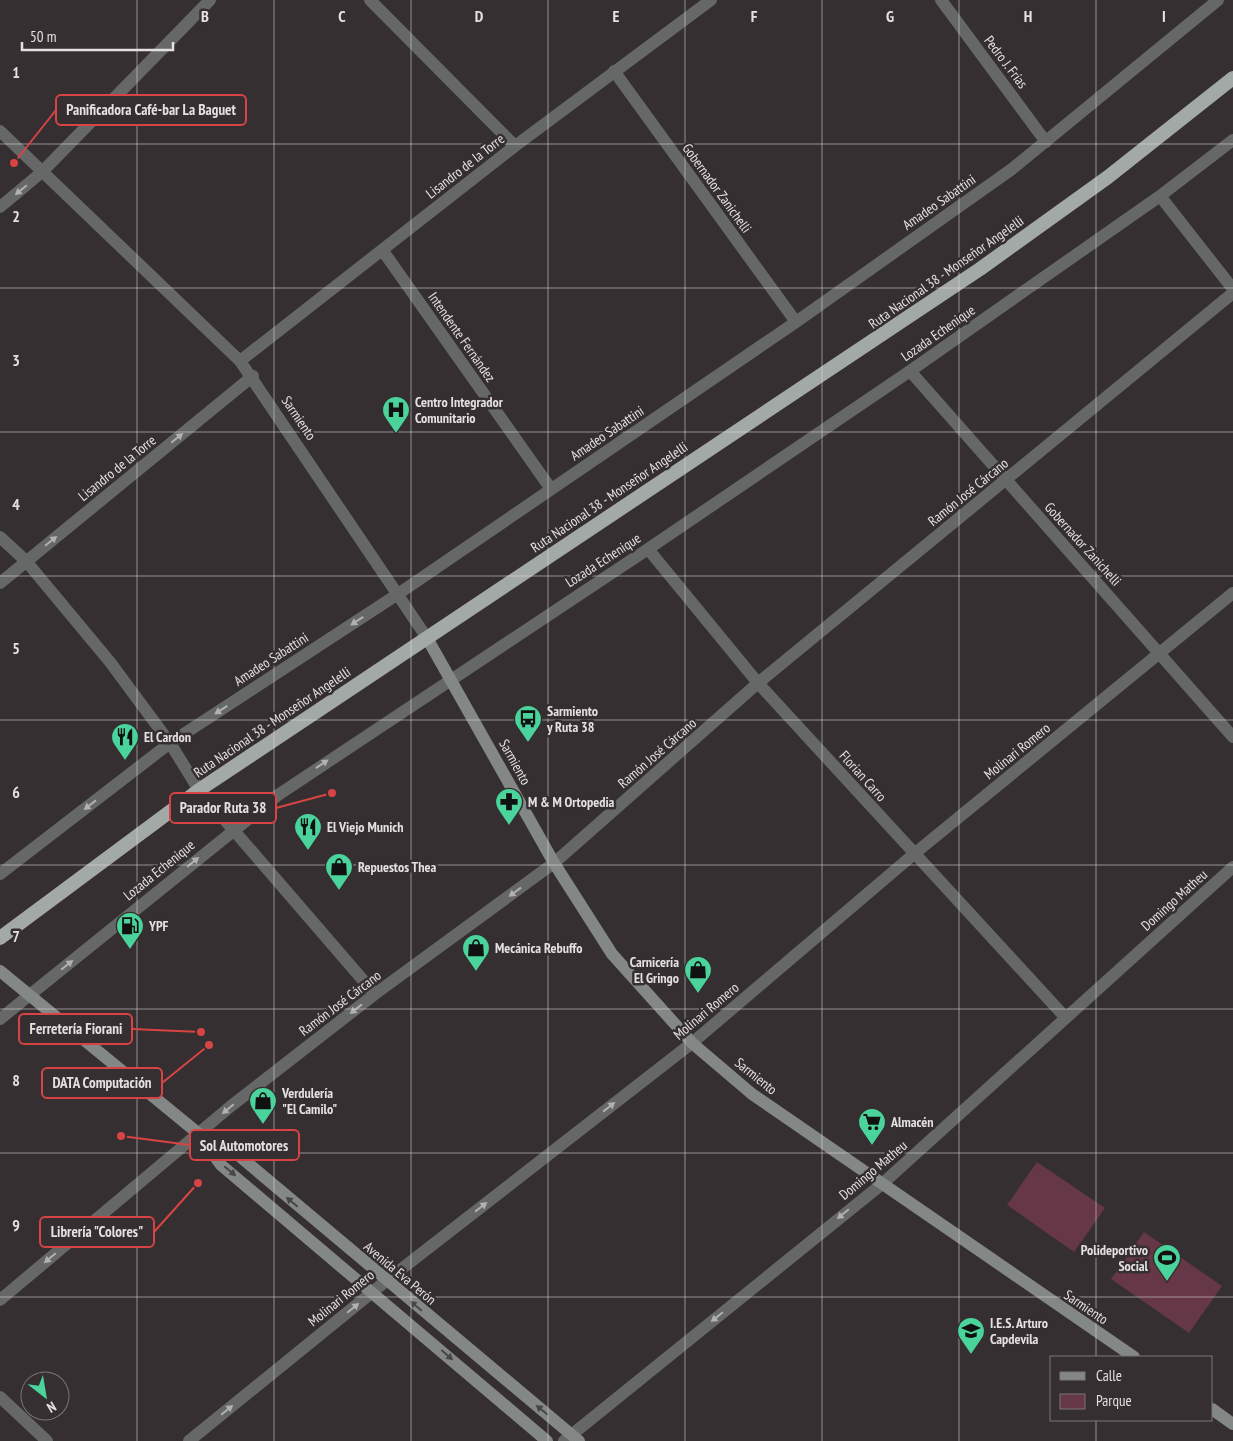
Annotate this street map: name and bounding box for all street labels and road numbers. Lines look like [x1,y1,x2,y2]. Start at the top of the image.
street label: Pedro J. Frías [980,32,1032,92]
street label: Lisandro de la Torre [422,130,508,202]
street label: Gobernador Zanichelli [678,140,756,236]
street label: Amadeo Sabattini [899,170,979,234]
street label: Ruta Nacional 38 - Monseñor Angelelli [865,211,1027,333]
street label: Intendente Fernández [424,289,500,385]
street label: Lozada Echenique [897,301,979,365]
street label: Sarmiento [278,393,320,443]
street label: Amadeo Sabattini [567,402,647,464]
street label: Lisandro de la Torre [74,431,160,505]
street label: Ruta Nacional 38 - Monseñor Angelelli [527,438,691,556]
street label: Ramón José Cárcano [924,454,1012,530]
street label: Gobernador Zanichelli [1041,498,1125,590]
street label: Lozada Echenique [562,529,644,591]
street label: Amadeo Sabattini [230,628,312,690]
street label: Ruta Nacional 38 - Monseñor Angelelli [190,663,354,781]
street label: Ramón José Cárcano [614,714,700,792]
street label: Molinari Romero [980,719,1054,783]
street label: Sarmiento [495,736,535,788]
street label: Florian Carro [835,747,891,805]
street label: Lozada Echenique [120,836,198,904]
street label: Domingo Matheu [1137,865,1211,935]
street label: Ramón José Cárcano [295,966,385,1040]
street label: Molinari Romero [670,978,742,1044]
street label: Sarmiento [731,1053,781,1099]
street label: Domingo Matheu [835,1136,911,1204]
street label: Avenida Eva Perón [360,1238,440,1308]
street label: Molinari Romero [304,1266,378,1330]
street label: Sarmiento [1061,1286,1111,1328]

